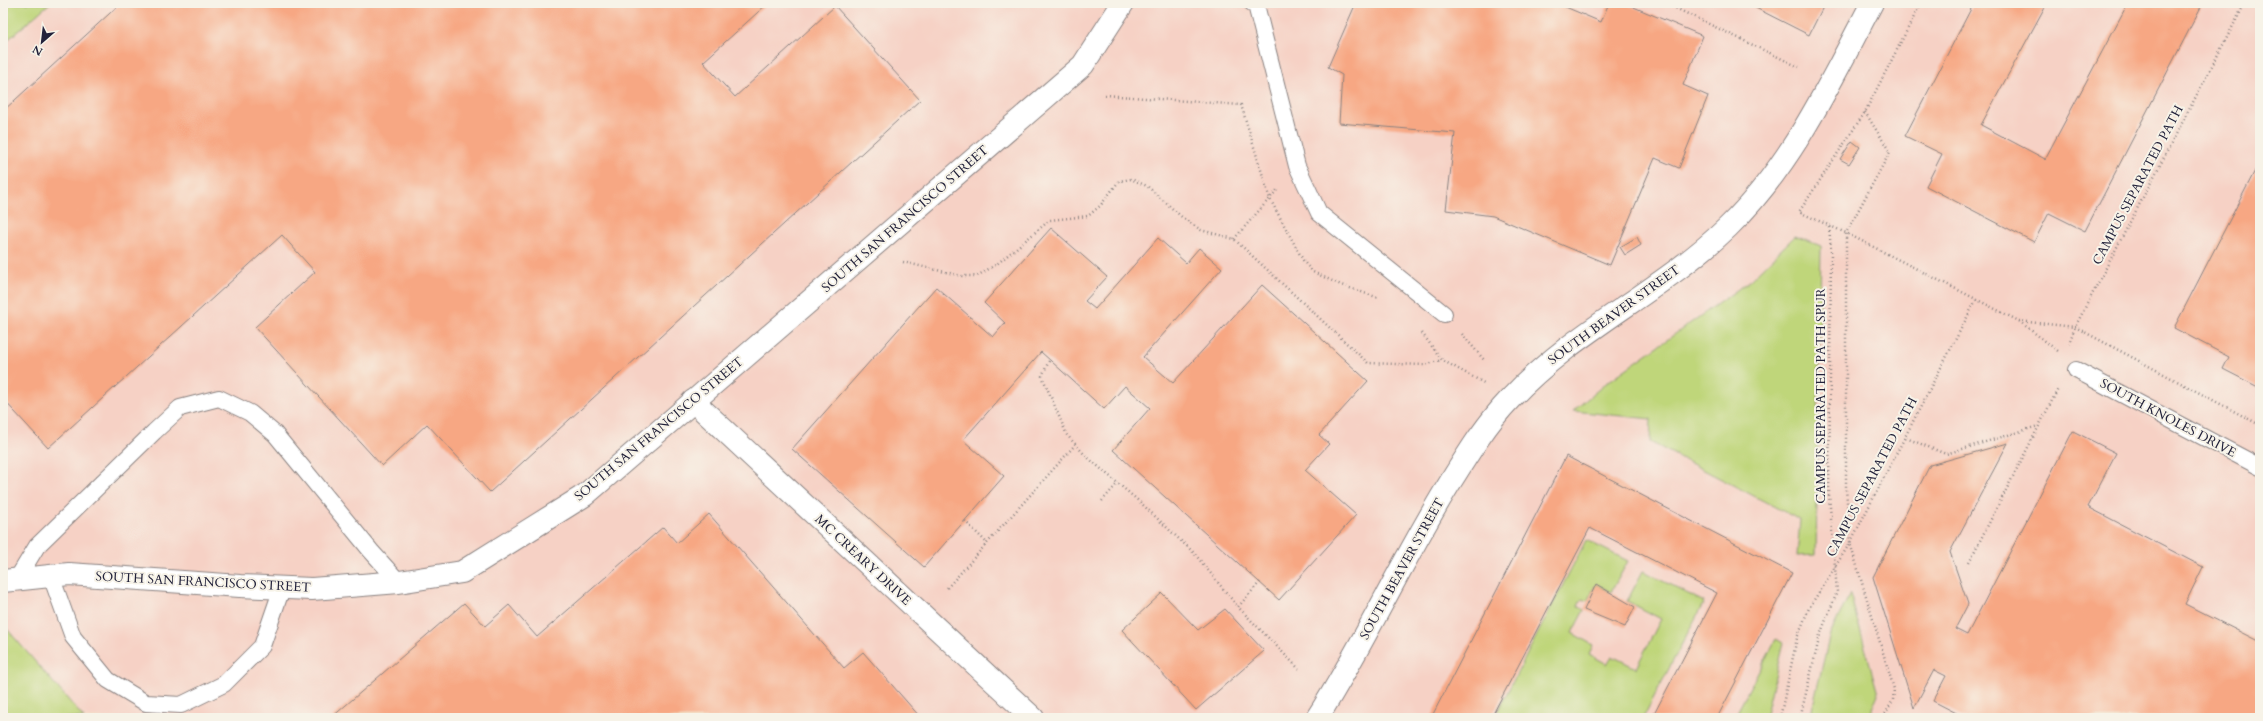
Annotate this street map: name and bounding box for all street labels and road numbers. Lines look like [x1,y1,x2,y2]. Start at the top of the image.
street label: CAMPUS SEPARATED PATH [2088,102,2188,268]
street label: SOUTH SAN FRANCISCO STREET [818,141,993,296]
street label: SOUTH BEAVER STREET [1544,261,1684,369]
street label: CAMPUS SEPARATED PATH SPUR [1812,288,1830,504]
street label: SOUTH SAN FRANCISCO STREET [571,353,748,505]
street label: SOUTH KNOLES DRIVE [2097,374,2239,462]
street label: CAMPUS SEPARATED PATH [1822,394,1922,560]
street label: SOUTH BEAVER STREET [1356,495,1449,643]
street label: MC CREARY DRIVE [811,511,915,609]
street label: SOUTH SAN FRANCISCO STREET [95,567,312,597]

